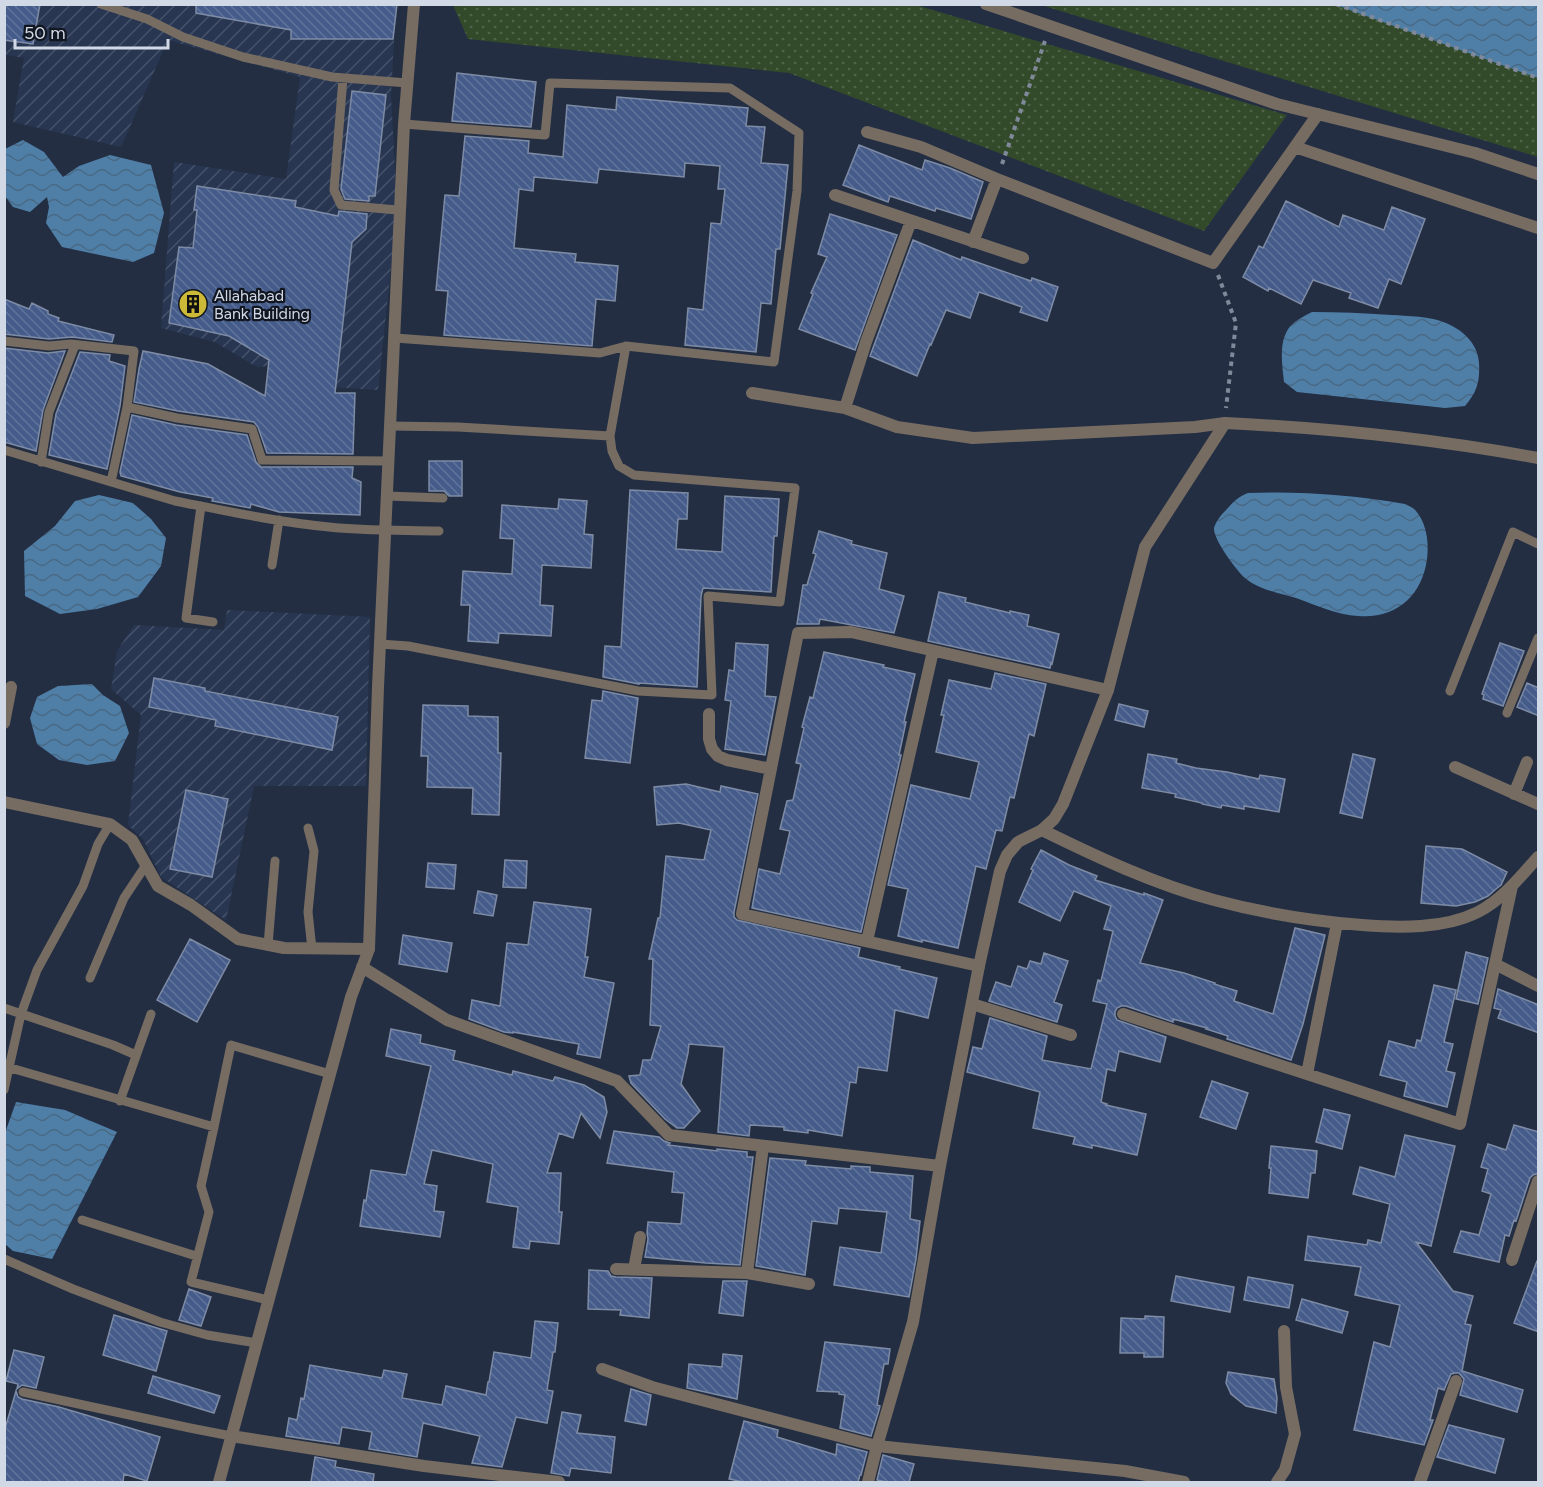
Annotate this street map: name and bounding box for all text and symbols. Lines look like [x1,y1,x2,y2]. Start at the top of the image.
scale bar [15,12,168,50]
text: 50 m [24,22,66,44]
place label: Allahabad Bank Building [214,286,310,323]
building icon: Allahabad Bank Building [177,288,209,320]

